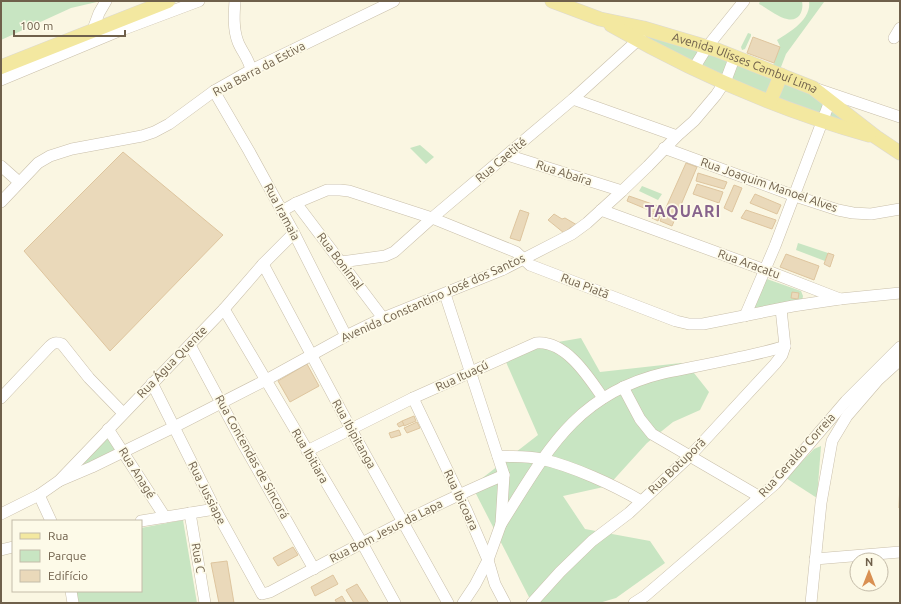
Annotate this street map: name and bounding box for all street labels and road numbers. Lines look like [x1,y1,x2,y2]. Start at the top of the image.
street label: Avenida Ulisses Cambuí Lima [671,30,821,95]
street label: Rua Barra da Estiva [210,39,307,98]
street label: Rua Caetité [473,135,529,185]
street label: Rua Joaquim Manoel Alves [699,155,839,214]
street label: Rua Abaíra [535,157,594,188]
street label: Rua Iramaia [262,181,303,242]
street label: Rua Bonimal [315,230,366,291]
street label: Rua Aracatu [716,246,782,281]
street label: Avenida Constantino José dos Santos [339,251,527,344]
street label: Rua Piatã [559,270,611,301]
street label: Rua Água Quente [134,323,209,400]
street label: Rua Ituaçú [433,358,490,393]
street label: Rua Contendas de Sincorá [213,393,292,521]
street label: Rua Ibipitanga [330,397,379,471]
street label: Rua Geraldo Correia [756,410,837,499]
street label: Rua Ibitiara [290,426,331,485]
street label: Rua Botuporã [645,435,708,496]
street label: Rua Anagé [117,445,158,501]
street label: Rua Jussiape [186,459,229,527]
street label: Rua Ibicoara [442,467,481,532]
street label: Rua Bom Jesus da Lapa [327,496,444,565]
street label: Rua C [189,542,208,575]

